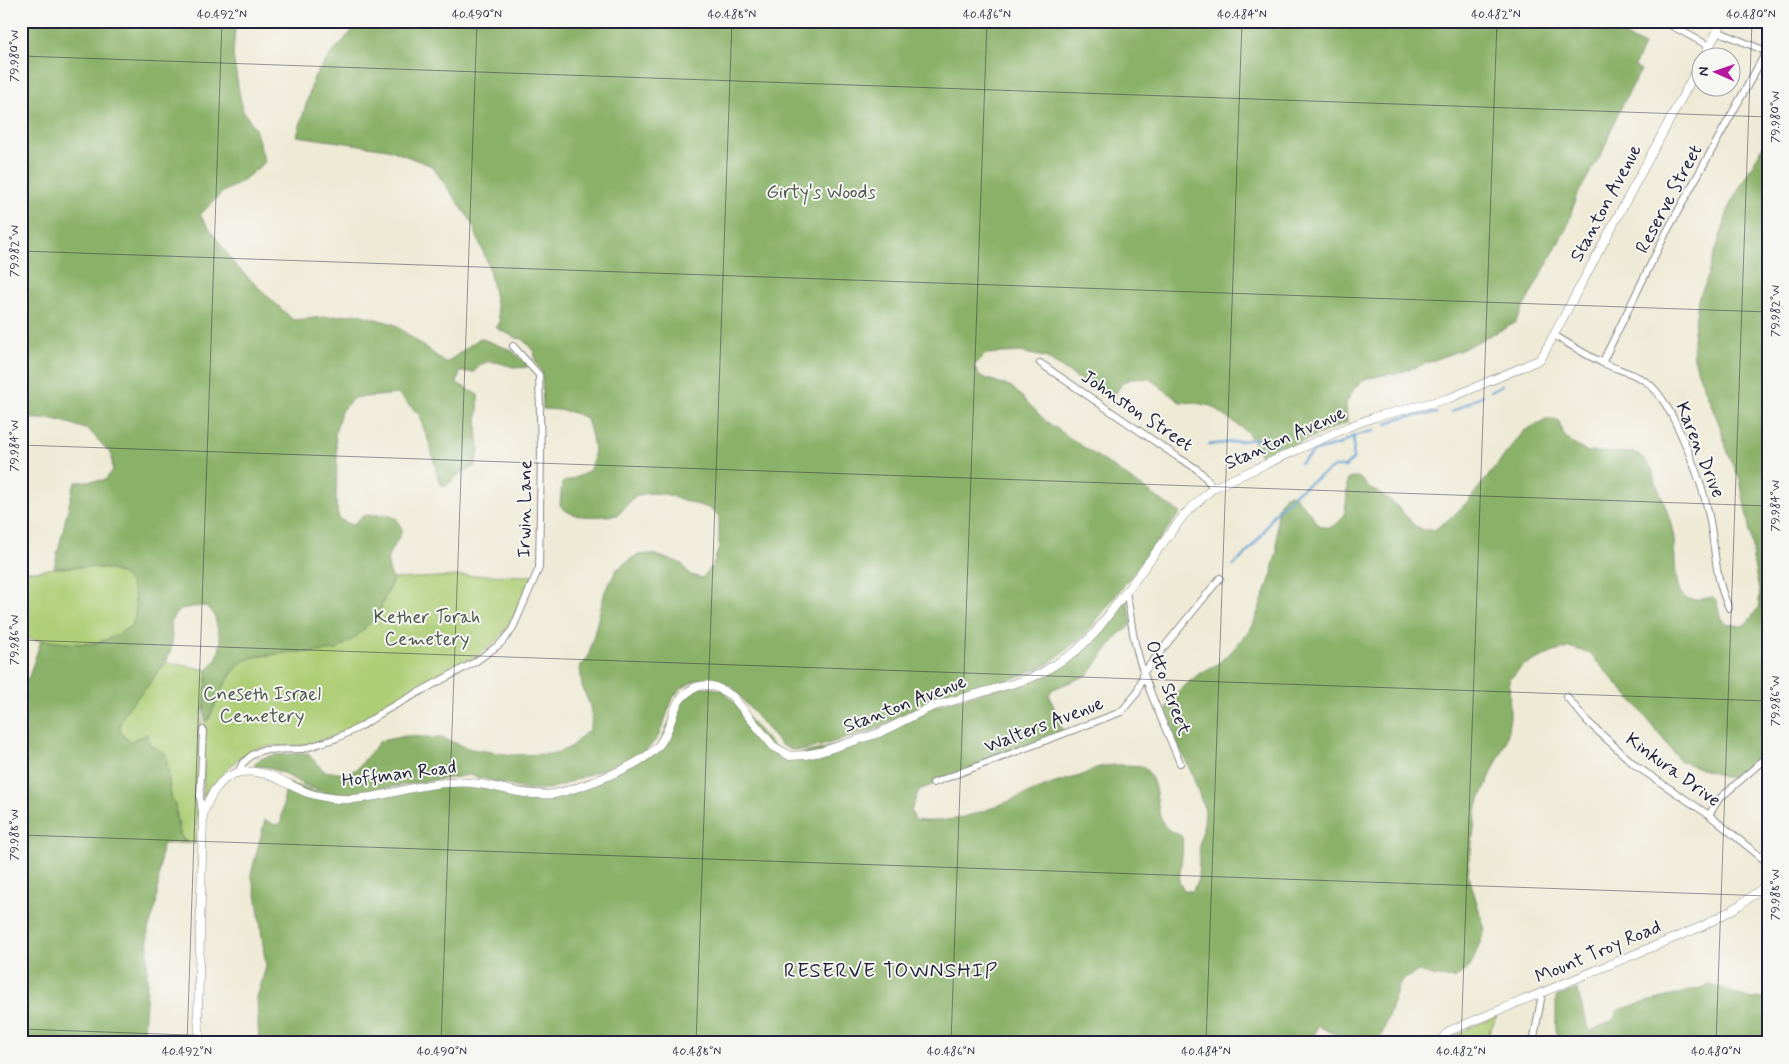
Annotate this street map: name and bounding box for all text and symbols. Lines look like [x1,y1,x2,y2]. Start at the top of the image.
text: 40.492°N [197,7,247,23]
text: 40.490°N [452,7,502,23]
text: 40.488°N [708,7,756,23]
text: 40.486°N [963,7,1011,23]
text: 40.484°N [1217,7,1267,23]
text: 40.482°N [1471,7,1521,23]
text: 40.480°N [1726,7,1776,23]
text: 79.980°W [7,30,23,82]
north arrow [1692,48,1742,98]
text: N [1695,67,1713,77]
text: 79.980°W [1768,91,1784,143]
street label: Stanton Avenue [1564,140,1648,266]
street label: Reserve Street [1630,140,1708,258]
park label: Girty's Woods [766,180,876,206]
text: 79.982°W [7,225,23,277]
text: 79.982°W [1768,285,1784,337]
street label: Johnston Street [1076,364,1198,458]
street label: Karen Drive [1669,398,1731,502]
street label: Stanton Avenue [1221,400,1349,476]
text: 79.984°W [7,420,23,472]
street label: Irwin Lane [512,460,538,558]
text: 79.984°W [1768,480,1784,532]
park label: Kether Torah Cemetery [373,605,481,652]
text: 79.986°W [7,615,23,665]
street label: Otto Street [1139,637,1197,739]
street label: Stanton Avenue [840,669,970,739]
text: 79.986°W [1768,676,1784,726]
park label: Cneseth Israel Cemetery [203,682,321,729]
street label: Walters Avenue [981,691,1107,759]
street label: Kinkura Drive [1620,727,1726,813]
street label: Hoffman Road [340,755,458,793]
text: 79.988°W [7,809,23,861]
text: 79.988°W [1768,869,1784,921]
street label: Mount Troy Road [1531,914,1665,991]
district label: RESERVE TOWNSHIP [784,957,998,985]
text: 40.492°N [162,1044,212,1060]
text: 40.490°N [417,1044,467,1060]
text: 40.488°N [673,1044,721,1060]
text: 40.486°N [927,1044,975,1060]
text: 40.484°N [1181,1044,1231,1060]
text: 40.482°N [1436,1044,1486,1060]
text: 40.480°N [1691,1044,1741,1060]

